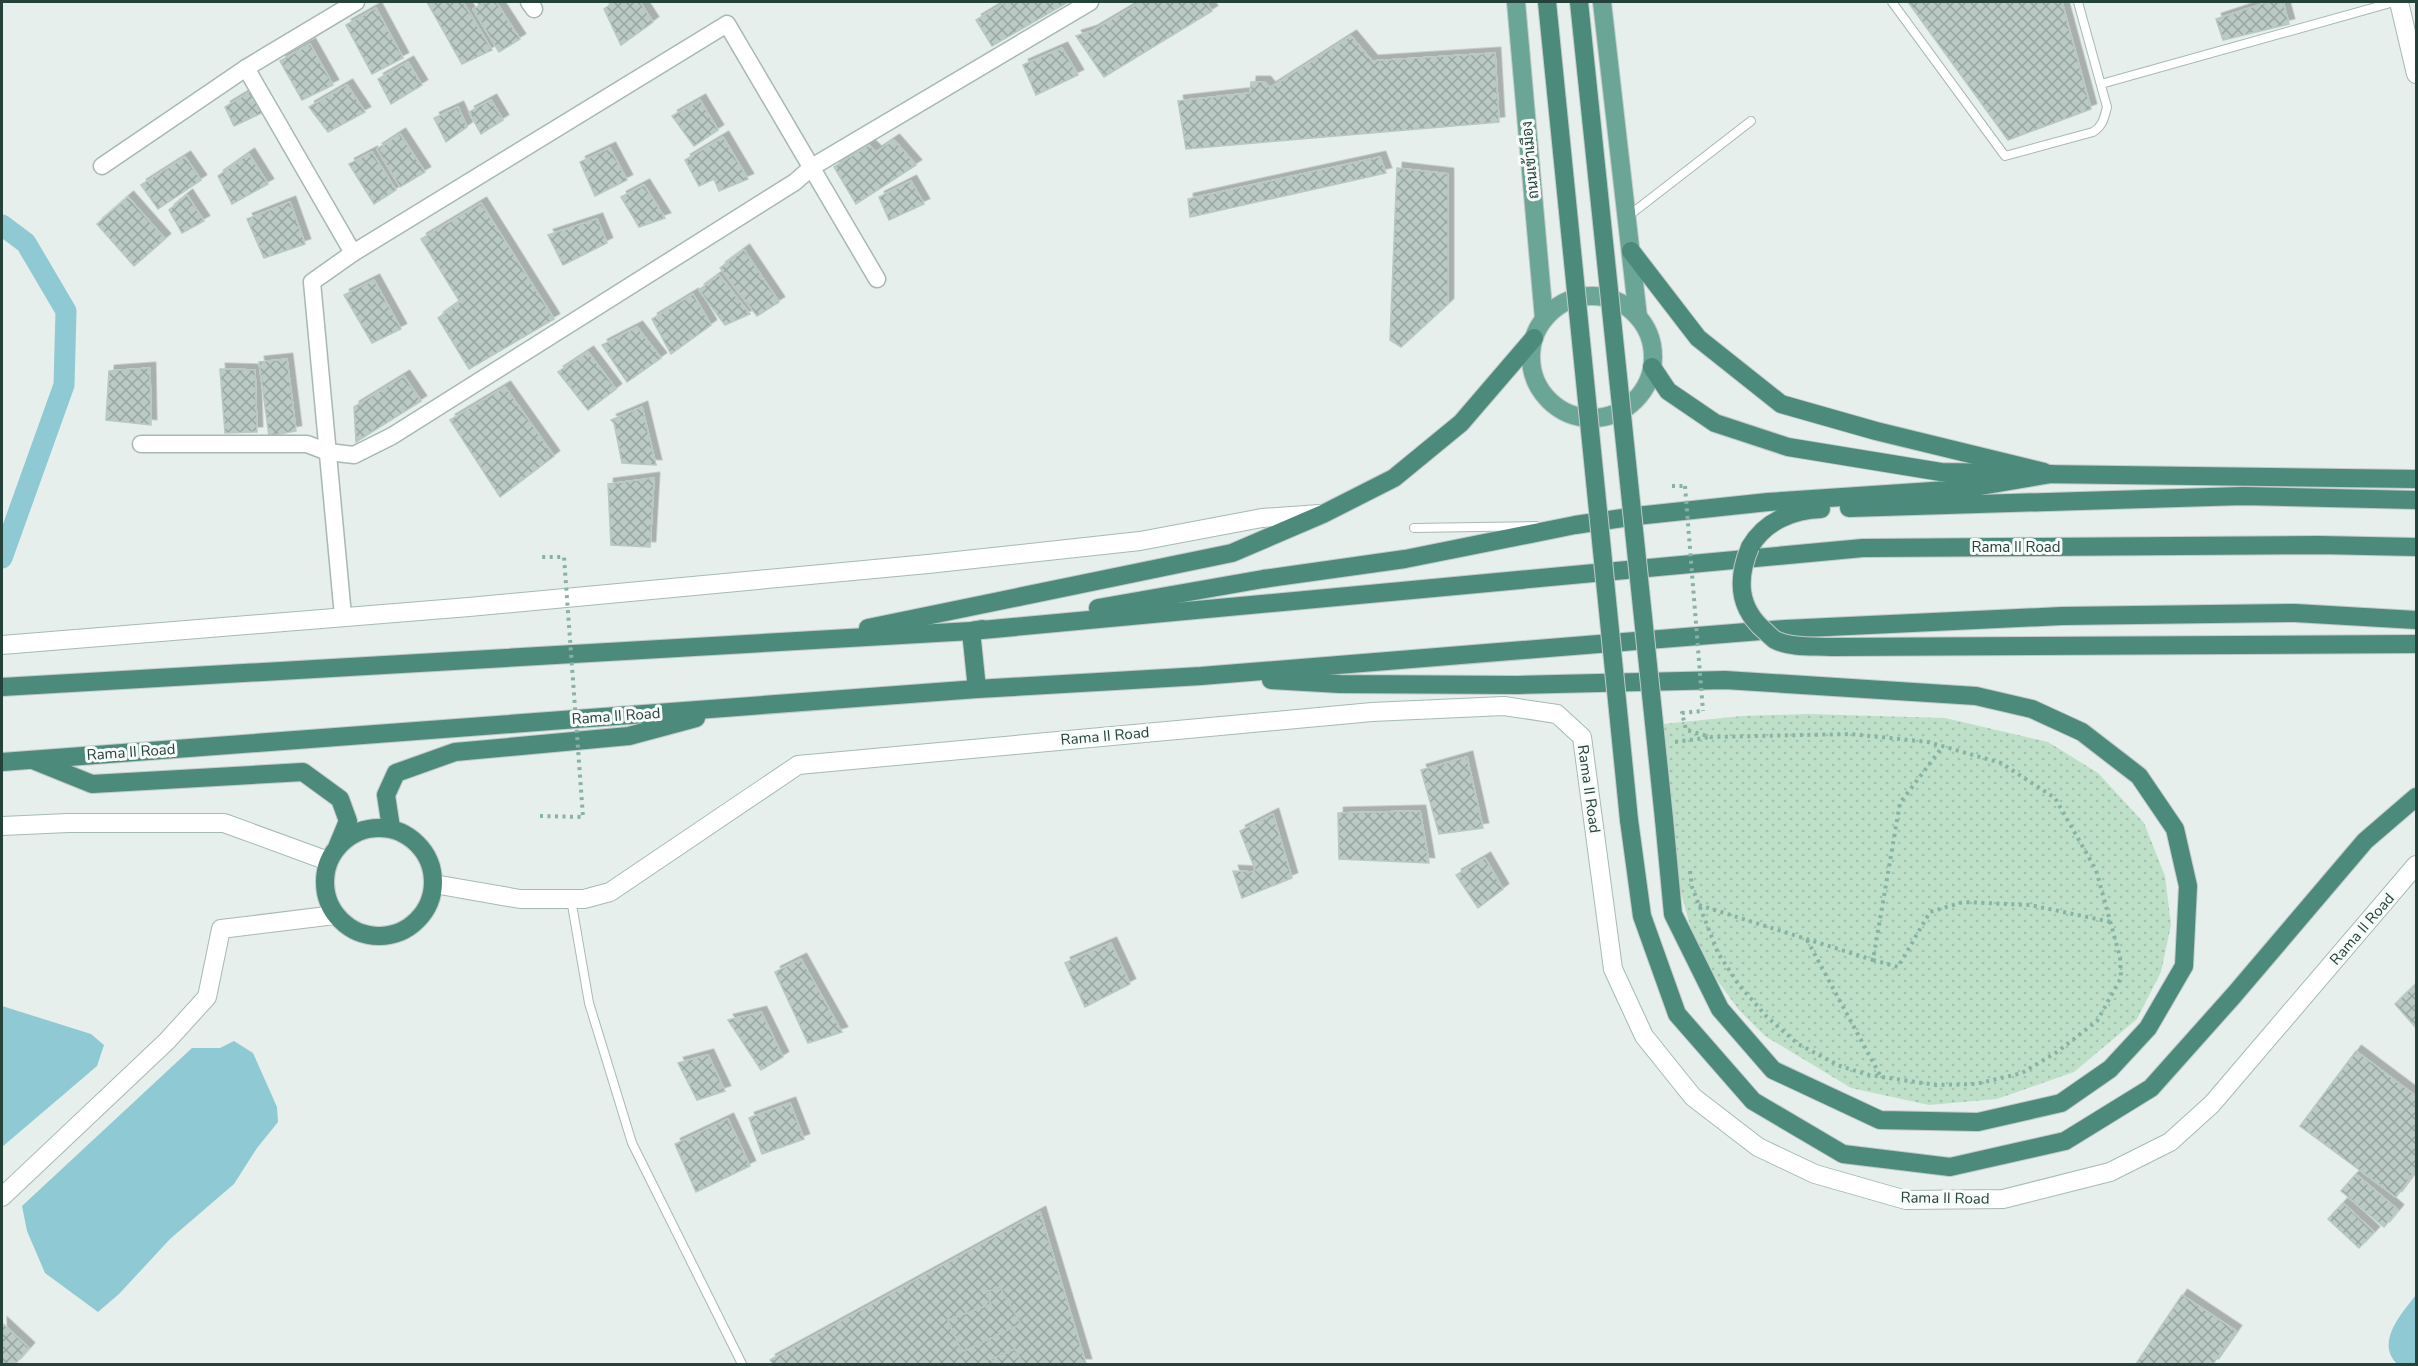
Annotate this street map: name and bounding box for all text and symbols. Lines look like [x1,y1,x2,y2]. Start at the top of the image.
street label: ถนนเข้าเมือง [1517,120,1543,200]
street label: Rama II Road [1971,537,2061,557]
street label: Rama II Road [571,703,661,729]
street label: Rama II Road [1060,722,1150,750]
street label: Rama II Road [86,739,176,765]
street label: Rama II Road [1573,744,1605,834]
street label: Rama II Road [2325,889,2399,969]
street label: Rama II Road [1900,1187,1990,1209]

